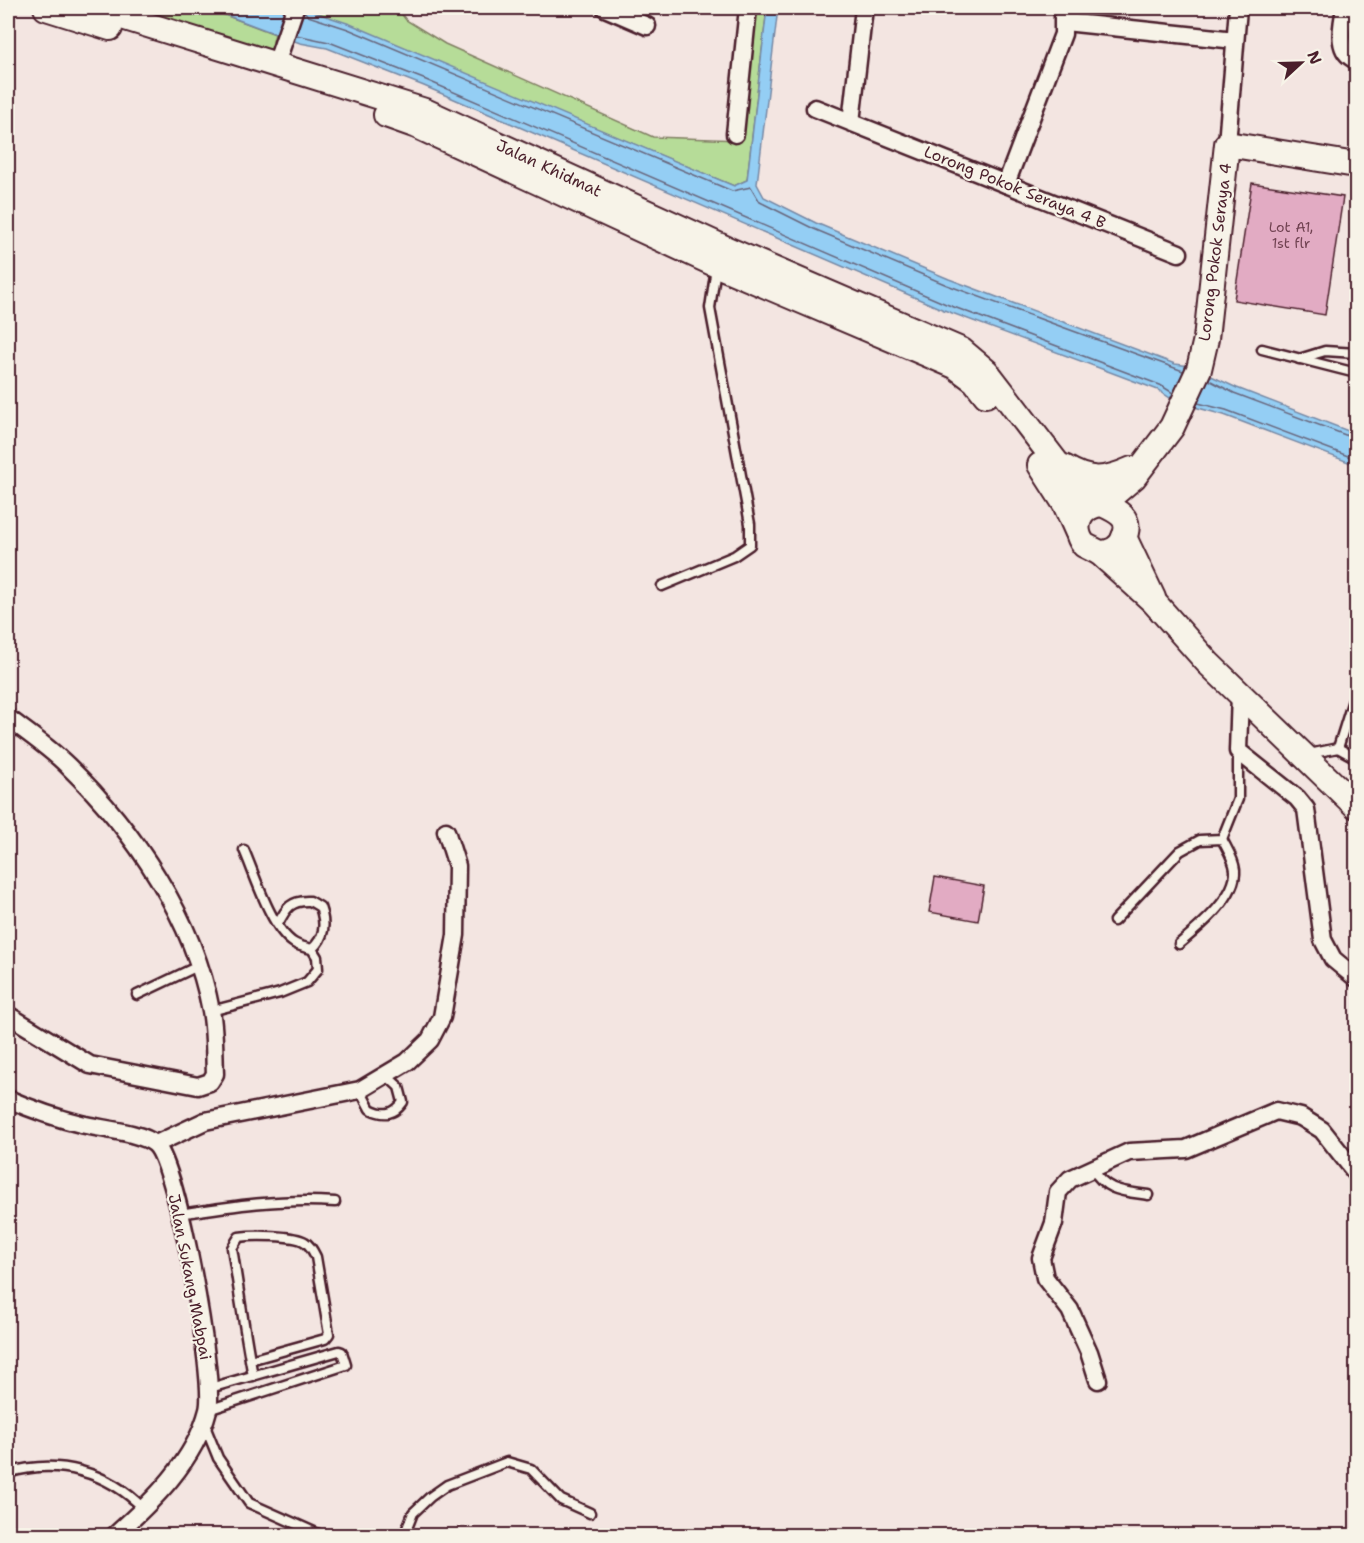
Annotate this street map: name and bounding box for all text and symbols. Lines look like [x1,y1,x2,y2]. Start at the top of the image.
north arrow [1271,33,1331,93]
text: N [1302,48,1327,67]
street label: Jalan Khidmat [493,134,605,202]
street label: Lorong Pokok Seraya 4 B [921,141,1109,233]
street label: Lorong Pokok Seraya 4 [1194,162,1236,342]
house number: Lot A1, 1st flr [1269,218,1313,252]
street label: Jalan Sukang Mabpai [164,1192,216,1362]

